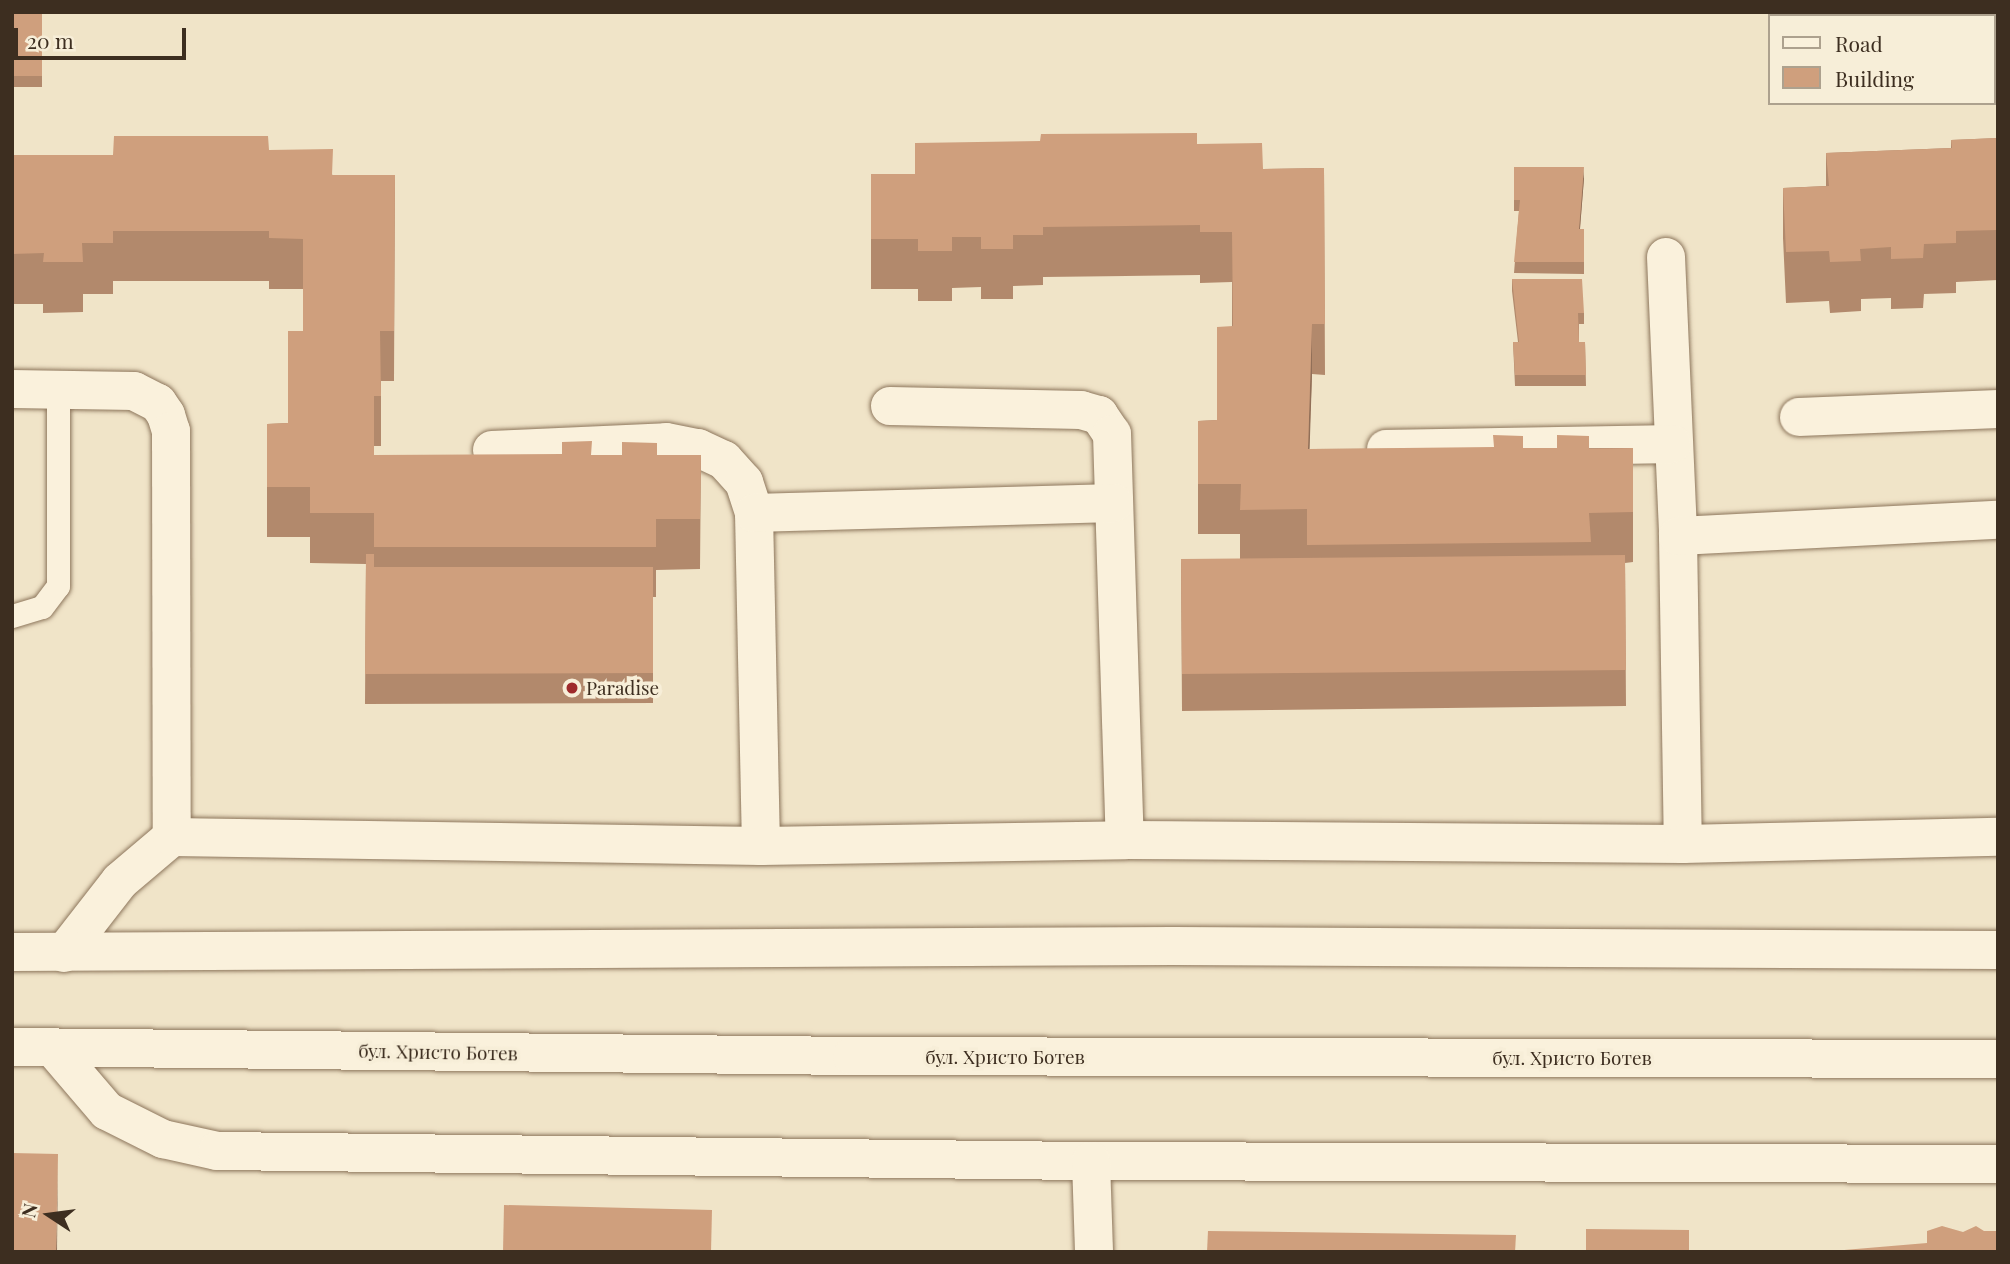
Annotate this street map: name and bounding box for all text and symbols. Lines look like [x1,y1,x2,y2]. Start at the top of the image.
scale bar [18,14,189,58]
legend [1769,14,1996,105]
text: 20 m [27,26,74,54]
text: Road [1835,29,1883,57]
text: Building [1835,64,1914,92]
place label: Paradise [586,677,659,699]
marker: Paradise [564,680,580,696]
street label: бул. Христо Ботев [358,1039,518,1065]
street label: бул. Христо Ботев [925,1046,1085,1068]
street label: бул. Христо Ботев [1492,1047,1652,1069]
north arrow [14,1180,84,1250]
text: N [14,1201,43,1220]

